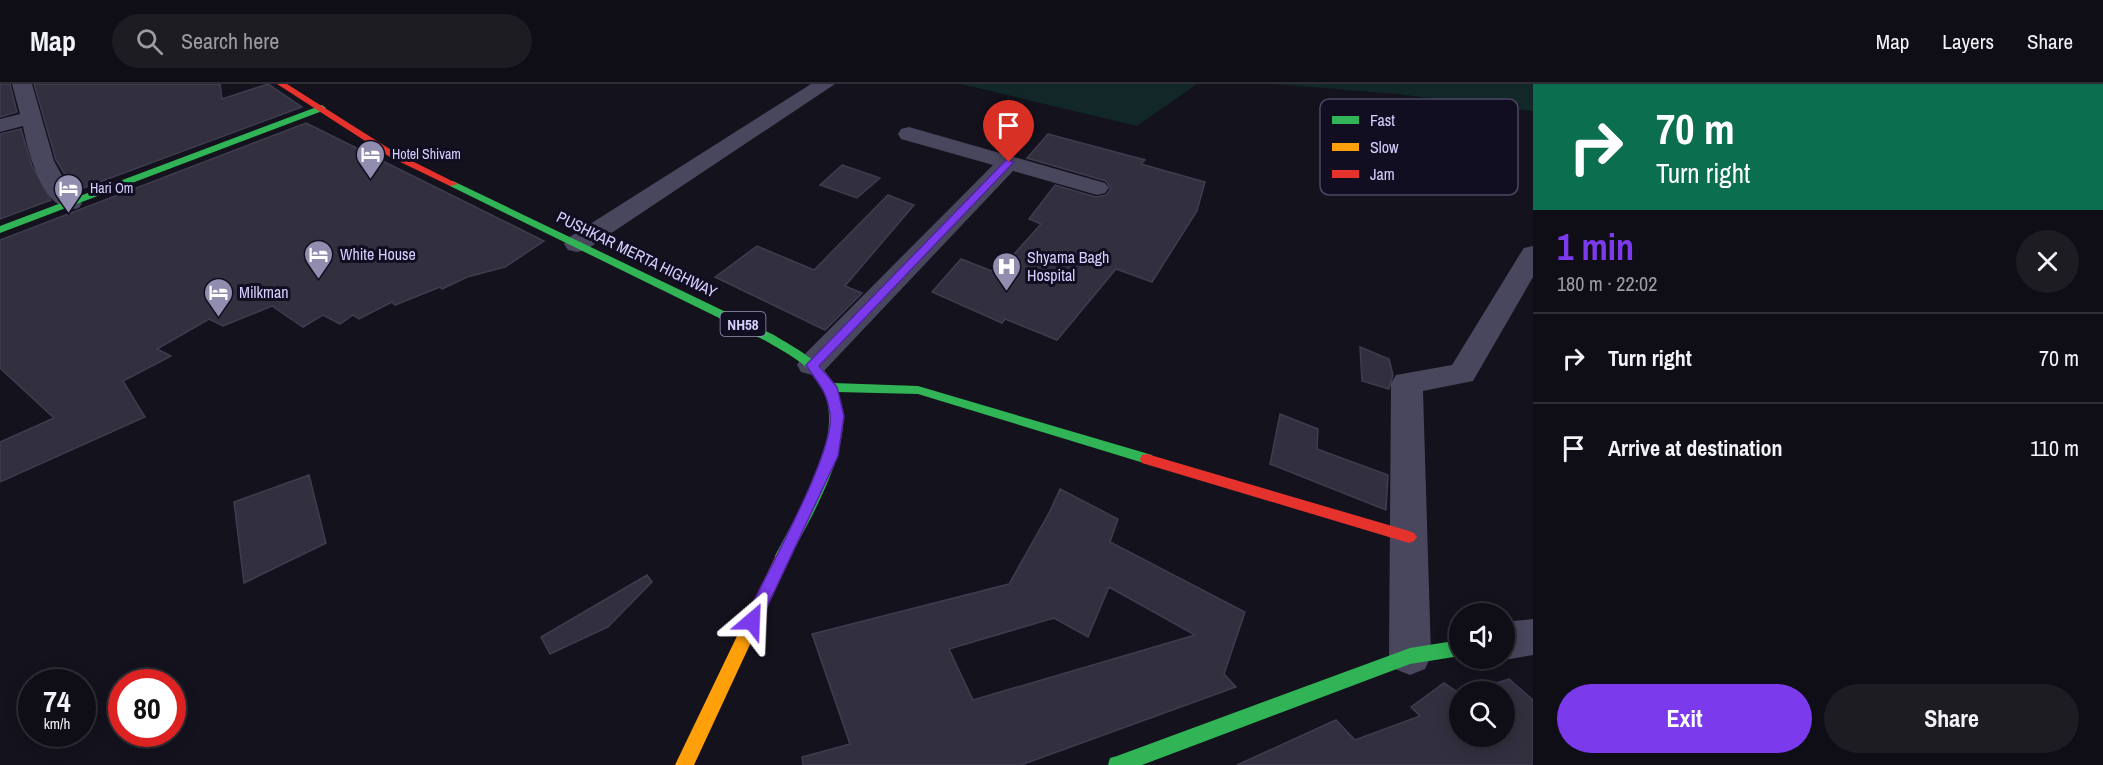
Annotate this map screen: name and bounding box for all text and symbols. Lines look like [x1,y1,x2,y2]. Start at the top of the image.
search box [112,14,532,68]
text: Map [30,22,76,60]
icon: search [133,25,166,58]
text: Search here [181,26,279,56]
text: Map [1876,27,1909,56]
text: Layers [1942,27,1994,56]
text: Share [2027,27,2073,56]
legend [1320,99,1518,195]
pin [983,100,1034,162]
text: 70 m [1656,101,1735,157]
icon: right [1557,108,1635,186]
icon: arrive [992,109,1025,142]
text: Fast [1370,109,1395,131]
text: Slow [1370,136,1399,158]
hotel icon: Hotel Shivam [355,138,387,180]
place label: Hotel Shivam [392,145,461,163]
text: Turn right [1656,155,1750,191]
text: Jam [1370,163,1395,185]
hotel icon: Hari Om [53,172,85,214]
place label: Hari Om [90,179,133,197]
street label: PUSHKAR MERTA HIGHWAY [553,206,721,303]
text: 1 min [1557,223,1634,271]
button: close [2016,230,2079,293]
hotel icon: White House [303,238,335,280]
place label: White House [340,243,416,265]
place label: Shyama Bagh Hospital [1027,246,1109,286]
hospital icon: Shyama Bagh Hospital [990,250,1022,292]
text: 180 m · 22:02 [1557,270,1657,297]
hotel icon: Milkman [202,276,234,318]
place label: Milkman [239,281,289,303]
road number: NH58 [720,312,766,336]
icon: right [1557,342,1590,375]
text: Turn right [1608,343,1692,373]
text: 70 m [2039,343,2079,373]
icon: arrive [1557,432,1590,465]
text: Arrive at destination [1608,433,1782,463]
text: 110 m [2030,433,2079,463]
position arrow [720,589,784,653]
map controls [1449,603,1515,747]
button: sound [1449,603,1515,669]
speed limit sign: 80 [108,669,186,747]
text: 74 [43,681,71,721]
button: search [1449,681,1515,747]
button: Exit [1557,684,1812,753]
button: Share [1824,684,2079,753]
text: km/h [44,713,70,734]

